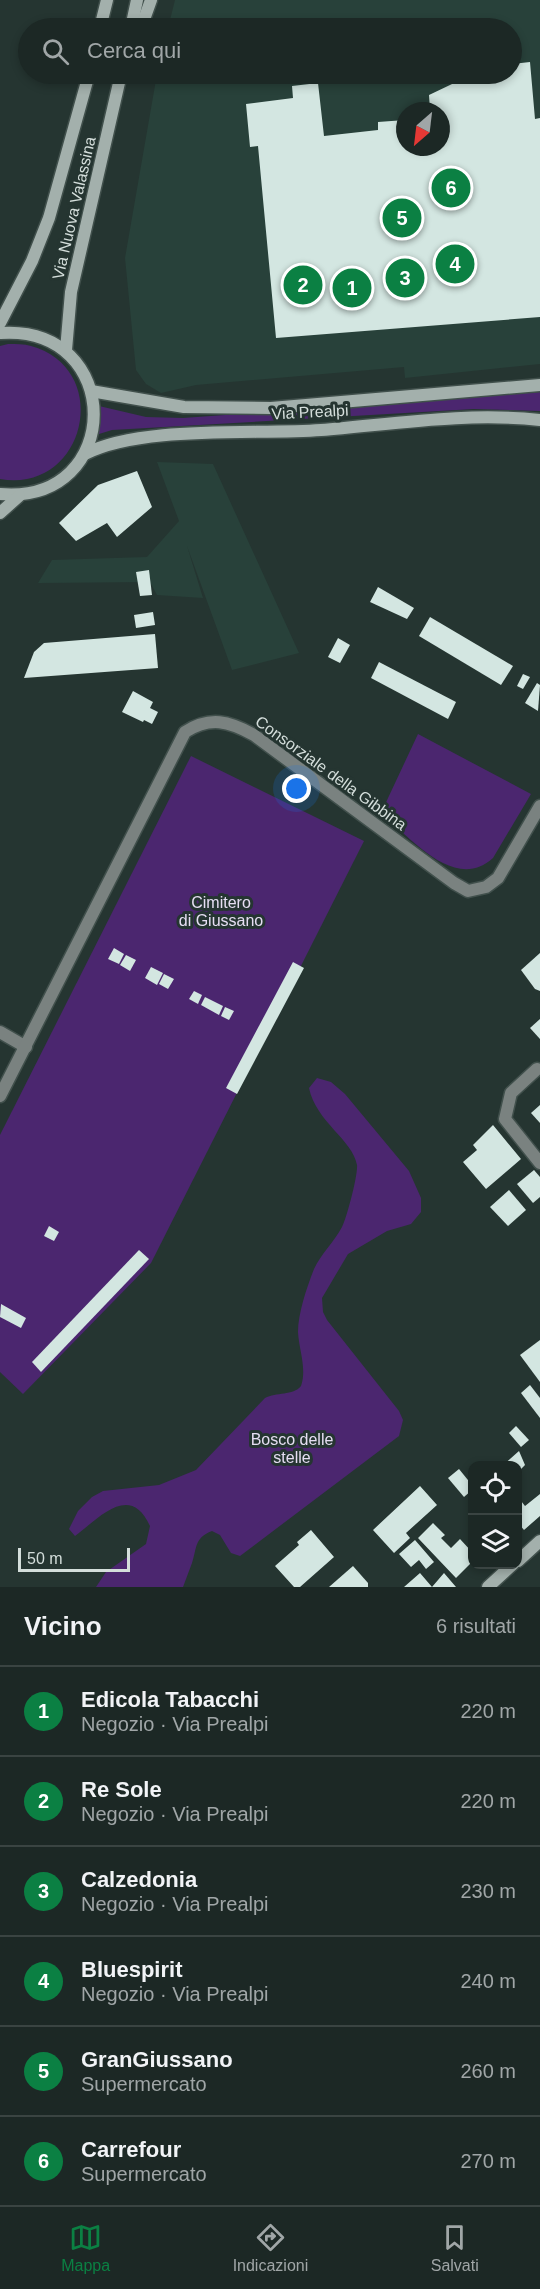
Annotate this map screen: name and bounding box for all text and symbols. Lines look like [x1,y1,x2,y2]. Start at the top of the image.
search box [18,18,522,84]
icon: search [39,35,72,68]
text: Cerca qui [87,38,181,63]
north arrow [396,102,450,156]
street label: Via Nuova Valassina [49,135,99,281]
pin: 6 [432,166,470,210]
pin: 5 [382,196,422,240]
pin: 4 [436,242,474,286]
pin: 3 [386,256,424,300]
pin: 2 [284,262,322,308]
pin: 1 [332,266,372,310]
street label: Via Prealpi [271,401,349,423]
street label: Consorziale della Gibbina [252,713,410,834]
your location [282,774,311,803]
park label: Cimitero di Giussano [179,894,263,929]
park label: Bosco delle stelle [251,1431,333,1466]
map controls [468,1461,522,1569]
button: locate [468,1461,522,1515]
button: layers [468,1515,522,1569]
scale bar [18,1545,130,1572]
text: 50 m [27,1550,63,1567]
text: Vicino [24,1611,102,1641]
text: 6 risultati [436,1615,516,1637]
text: Edicola Tabacchi [81,1687,259,1712]
text: 1 [38,1700,49,1722]
text: 220 m [460,1700,516,1722]
text: Negozio · Via Prealpi [81,1713,269,1735]
text: Re Sole [81,1777,162,1802]
text: 2 [38,1790,49,1812]
text: 220 m [460,1790,516,1812]
text: Negozio · Via Prealpi [81,1803,269,1825]
text: Calzedonia [81,1867,197,1892]
text: 3 [38,1880,49,1902]
text: 230 m [460,1880,516,1902]
text: Negozio · Via Prealpi [81,1893,269,1915]
text: Bluespirit [81,1957,182,1982]
text: 4 [38,1970,49,1992]
text: 240 m [460,1970,516,1992]
text: Negozio · Via Prealpi [81,1983,269,2005]
text: GranGiussano [81,2047,233,2072]
text: 5 [38,2060,49,2082]
text: 260 m [460,2060,516,2082]
text: Supermercato [81,2073,207,2095]
text: Carrefour [81,2137,181,2162]
text: 6 [38,2150,49,2172]
text: 270 m [460,2150,516,2172]
text: Supermercato [81,2163,207,2185]
tab: Mappa [61,2221,110,2275]
tab: Indicazioni [233,2221,308,2275]
tab: Salvati [431,2221,479,2275]

